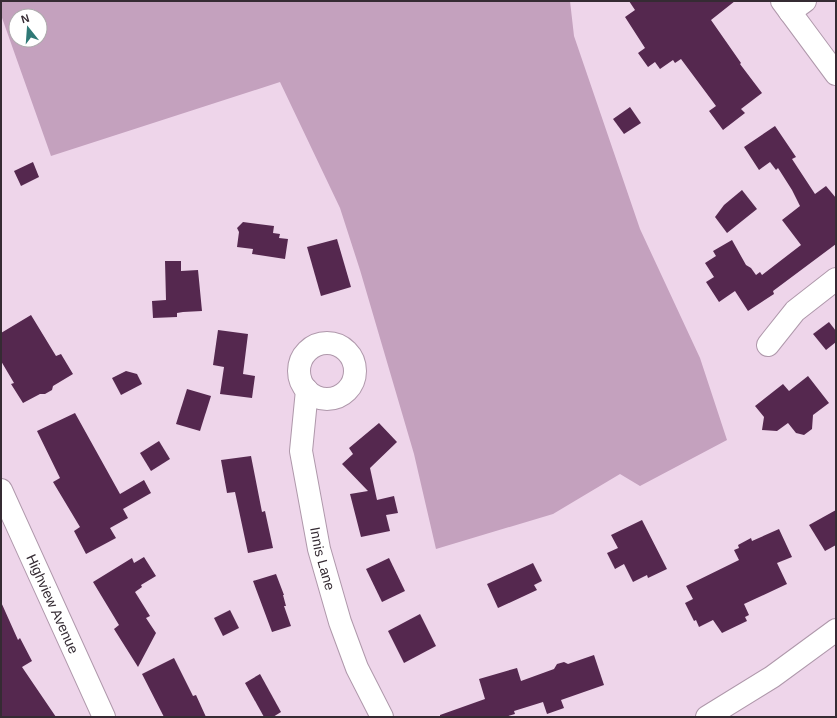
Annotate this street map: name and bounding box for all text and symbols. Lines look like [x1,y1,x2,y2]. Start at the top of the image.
north arrow [8,8,48,48]
text: N [20,12,31,25]
street label: Innis Lane [307,526,338,592]
street label: Highview Avenue [23,552,82,656]

